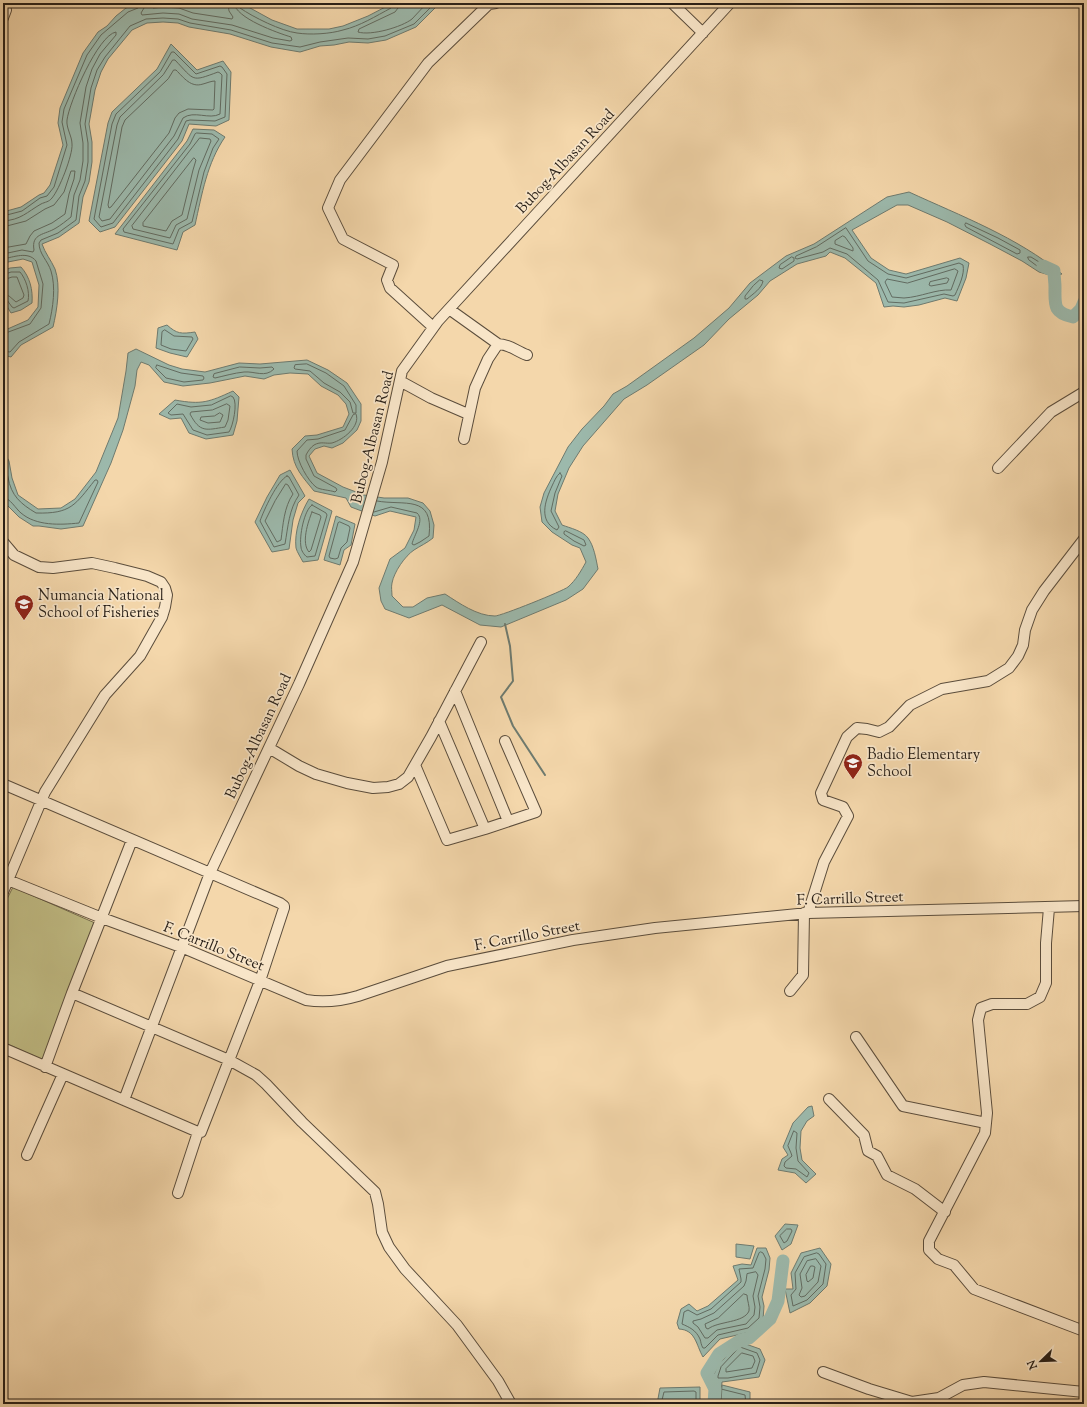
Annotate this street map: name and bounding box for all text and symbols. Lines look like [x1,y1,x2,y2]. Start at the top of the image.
street label: Bubog-Albasan Road [512,105,621,219]
street label: Bubog-Albasan Road [347,368,400,506]
place label: Numancia National School of Fisheries [38,586,164,624]
school or university icon: Numancia National School of Fisheries [13,593,35,621]
street label: Bubog-Albasan Road [221,670,298,803]
place label: Badio Elementary School [867,745,981,783]
school or university icon: Badio Elementary School [842,752,864,780]
street label: F. Carrillo Street [796,887,904,912]
street label: F. Carrillo Street [473,916,582,957]
street label: F. Carrillo Street [160,918,267,977]
north arrow [1021,1341,1061,1381]
text: N [1024,1357,1042,1373]

